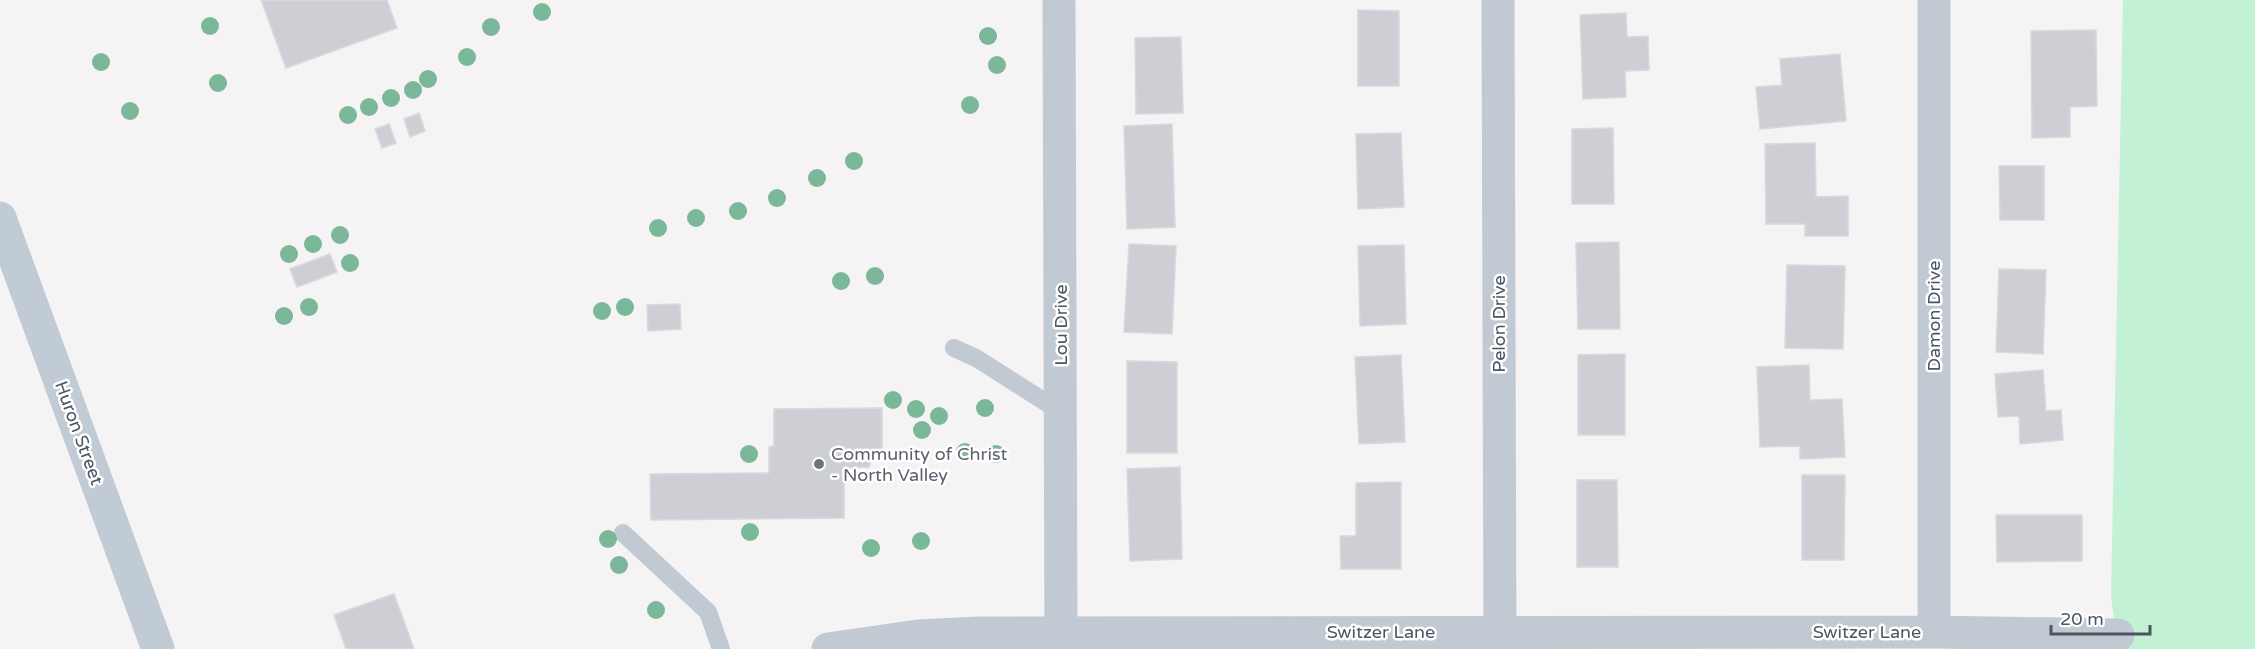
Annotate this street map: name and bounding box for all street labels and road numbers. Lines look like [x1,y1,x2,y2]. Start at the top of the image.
street label: Damon Drive [1923,261,1945,371]
street label: Pelon Drive [1488,275,1510,373]
street label: Lou Drive [1050,284,1072,366]
street label: Huron Street [50,378,108,488]
street label: Switzer Lane [1327,621,1435,643]
street label: Switzer Lane [1813,621,1921,643]

